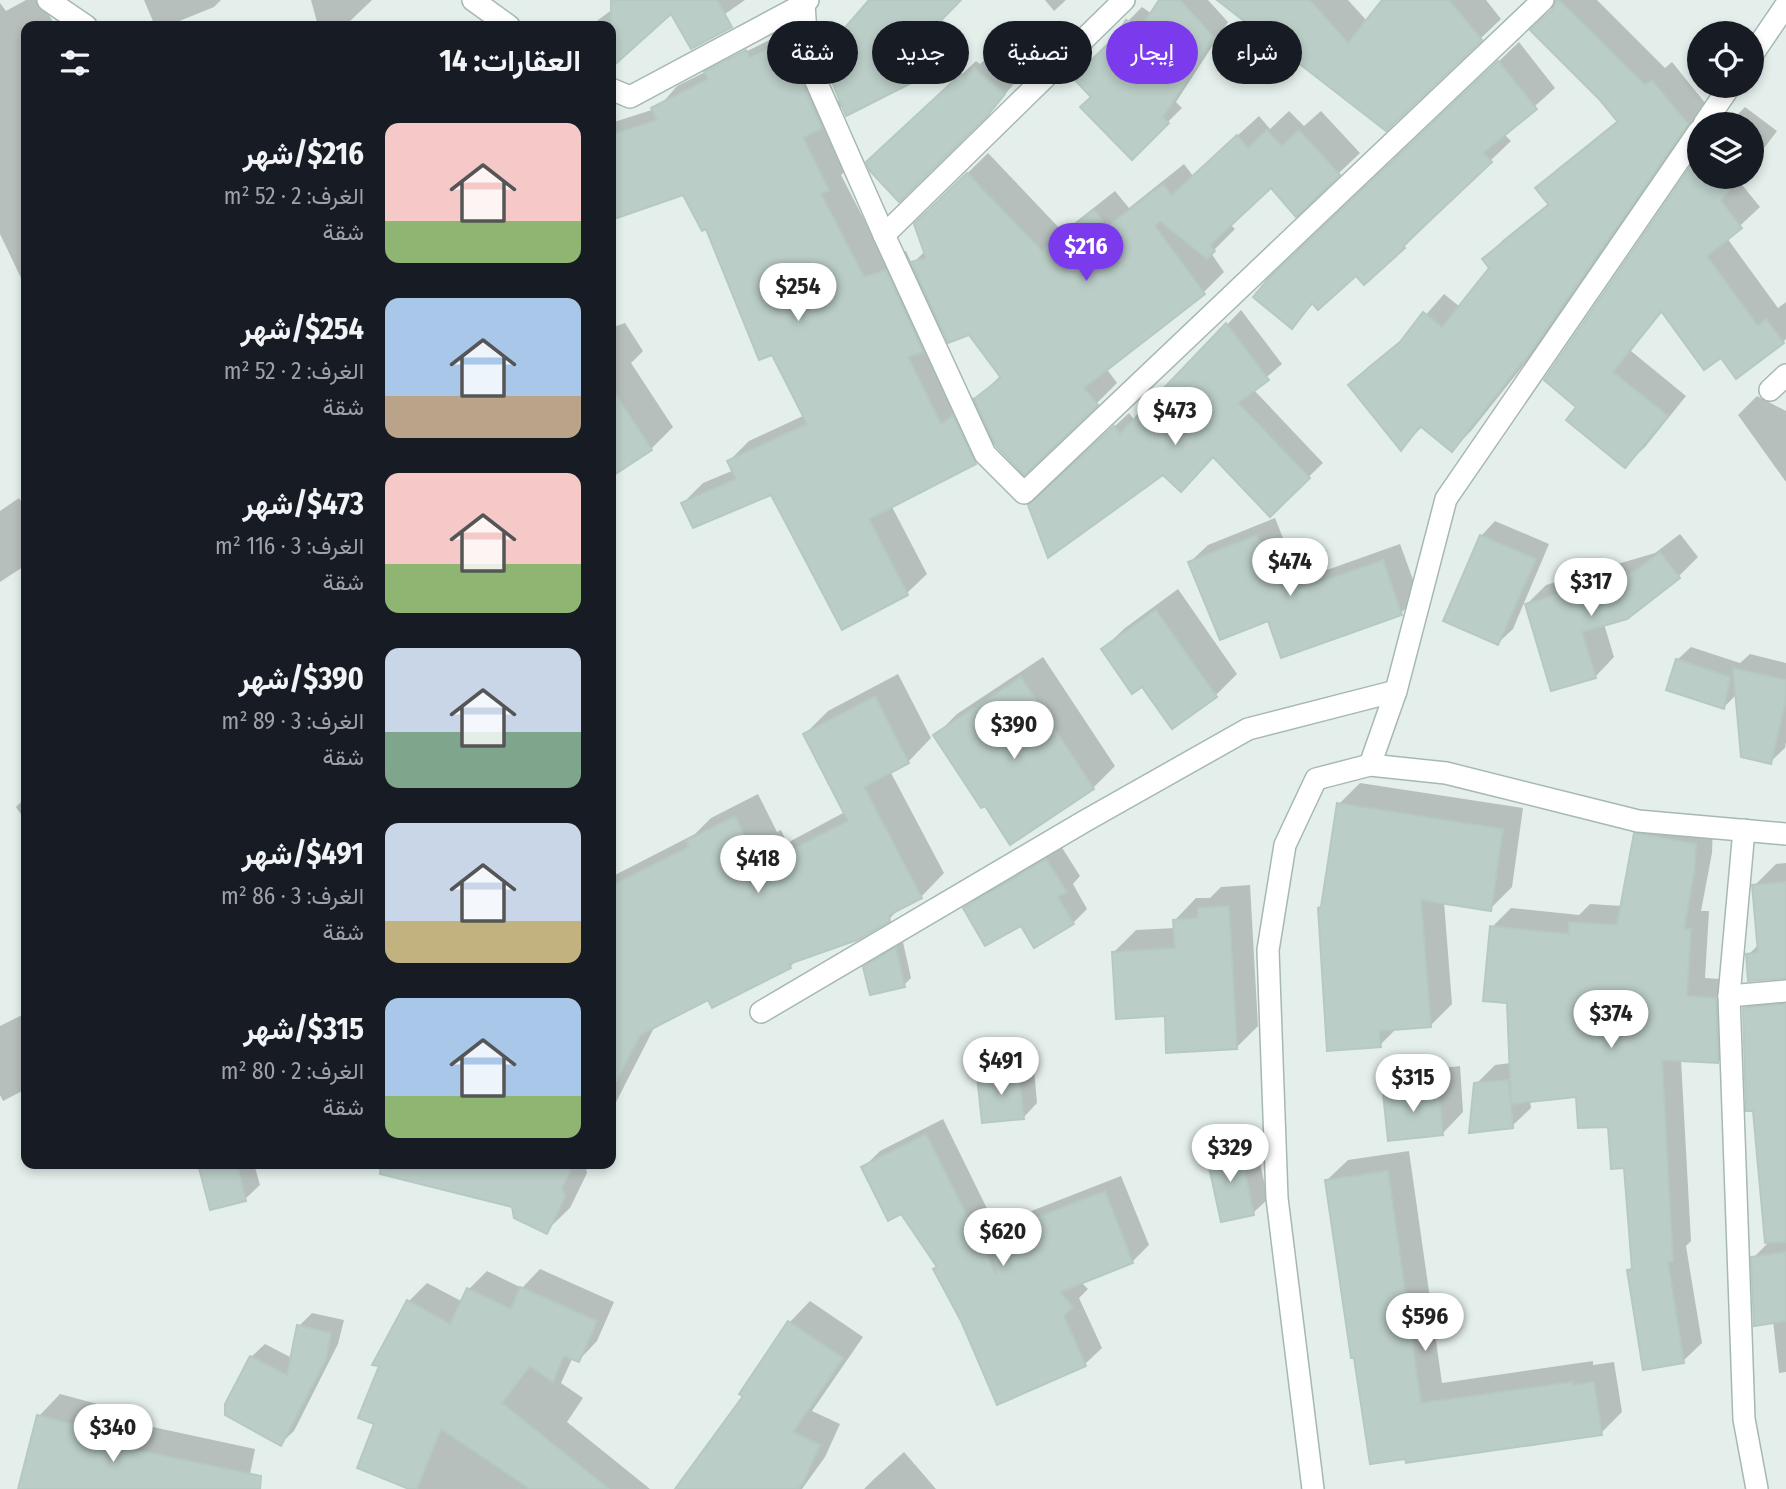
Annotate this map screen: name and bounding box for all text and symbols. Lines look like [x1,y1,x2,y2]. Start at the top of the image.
chip: شقة [767,21,858,84]
chip: جديد [872,21,969,84]
chip: تصفية [983,21,1092,84]
chip: إيجار [1106,21,1198,84]
chip: شراء [1212,21,1302,84]
map controls [1687,21,1764,189]
button: locate [1687,21,1764,98]
text: العقارات: 14 [439,43,581,79]
icon: filters [56,44,94,82]
button: layers [1687,112,1764,189]
text: $216/شهر [243,136,364,172]
icon: home [441,151,525,235]
text: الغرف: 2 · 52 m² [224,182,364,210]
text: شقة [322,218,364,246]
pin: $216 [1045,224,1127,283]
text: $216 [1064,232,1108,260]
pin: $254 [757,264,839,323]
text: $254 [776,272,821,300]
text: $254/شهر [240,311,364,347]
icon: home [441,326,525,410]
text: الغرف: 2 · 52 m² [224,357,364,385]
pin: $473 [1134,388,1216,447]
text: شقة [322,393,364,421]
text: $473 [1153,396,1197,424]
text: $473/شهر [243,486,364,522]
icon: home [441,501,525,585]
text: الغرف: 3 · 116 m² [215,532,364,560]
pin: $474 [1249,538,1331,598]
text: $474 [1268,547,1312,575]
pin: $317 [1550,558,1632,618]
text: $317 [1570,567,1612,595]
text: شقة [322,568,364,596]
text: $390/شهر [238,661,364,697]
icon: home [441,676,525,760]
pin: $390 [973,702,1055,761]
text: الغرف: 3 · 89 m² [222,707,364,735]
text: $390 [991,710,1037,738]
text: شقة [322,743,364,771]
text: $491/شهر [242,836,364,872]
pin: $418 [717,836,799,895]
text: $418 [736,844,780,872]
icon: home [441,851,525,935]
text: الغرف: 3 · 86 m² [221,882,364,910]
text: شقة [322,918,364,946]
pin: $374 [1570,990,1652,1050]
text: $374 [1589,999,1633,1027]
text: $315/شهر [243,1011,364,1047]
icon: home [441,1026,525,1110]
pin: $491 [960,1038,1042,1097]
text: $491 [979,1046,1023,1074]
pin: $315 [1372,1054,1454,1114]
text: الغرف: 2 · 80 m² [221,1057,364,1085]
text: $315 [1392,1063,1434,1091]
text: شقة [322,1093,364,1121]
pin: $329 [1189,1124,1271,1184]
text: $329 [1208,1133,1252,1161]
pin: $620 [962,1208,1044,1268]
text: $620 [980,1217,1026,1245]
pin: $596 [1384,1294,1466,1353]
text: $596 [1402,1302,1448,1330]
pin: $340 [72,1404,154,1464]
text: $340 [90,1413,136,1441]

